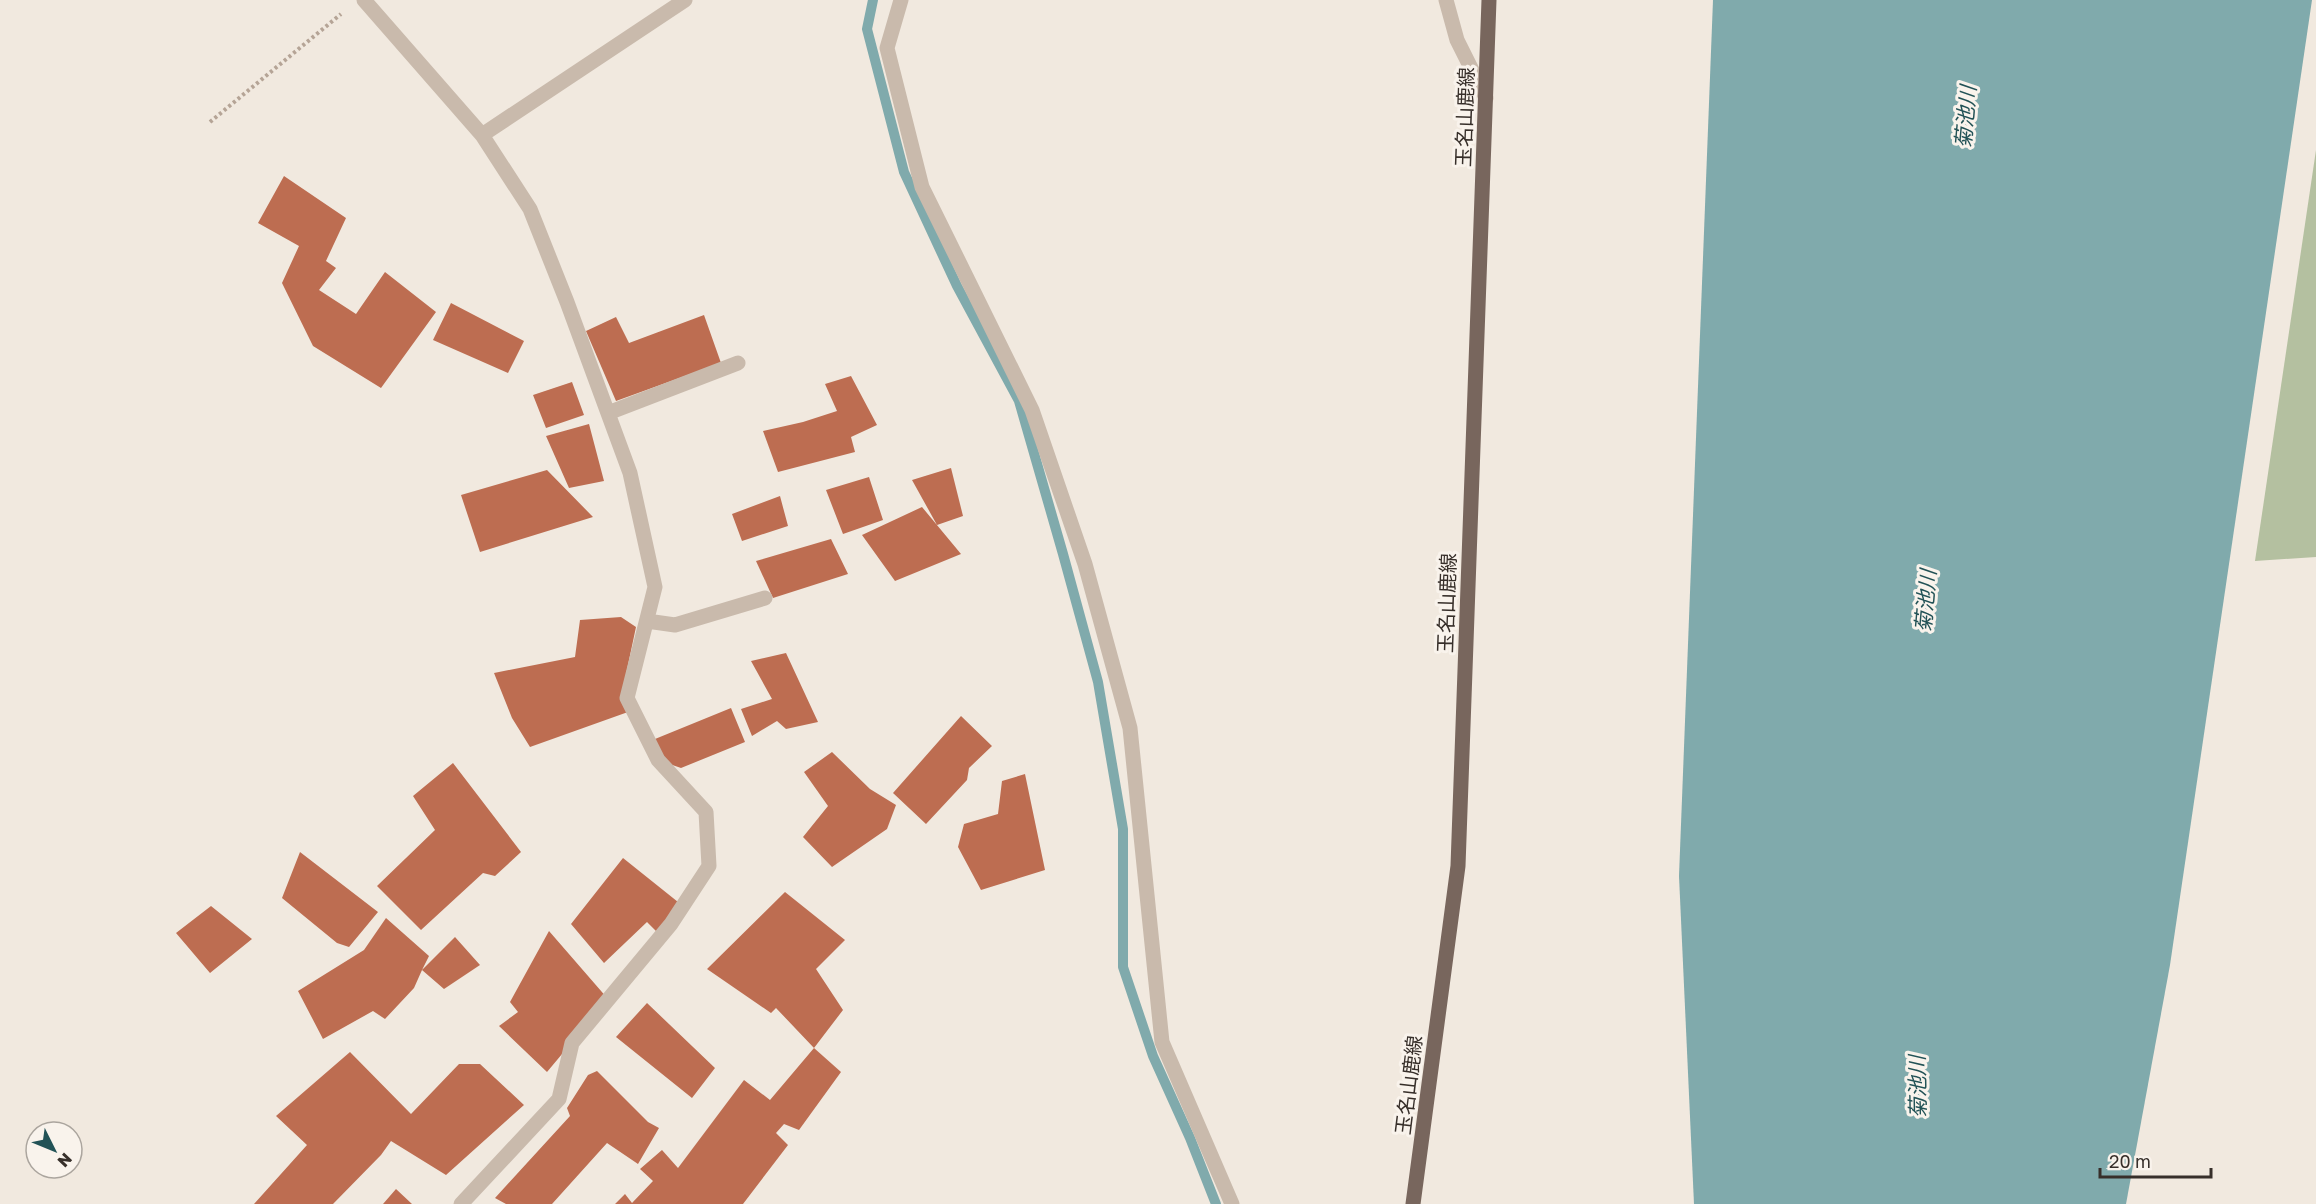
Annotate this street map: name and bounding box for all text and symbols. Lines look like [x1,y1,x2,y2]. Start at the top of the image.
street label: 玉名山鹿線 [1450,67,1478,167]
water label: 菊池川 [1949,82,1981,150]
street label: 玉名山鹿線 [1432,553,1460,653]
water label: 菊池川 [1909,566,1941,634]
street label: 玉名山鹿線 [1390,1034,1426,1136]
water label: 菊池川 [1903,1053,1931,1119]
north arrow [24,1120,84,1180]
scale bar [2100,1141,2211,1179]
text: N [54,1149,76,1172]
text: 20 m [2109,1150,2151,1172]

